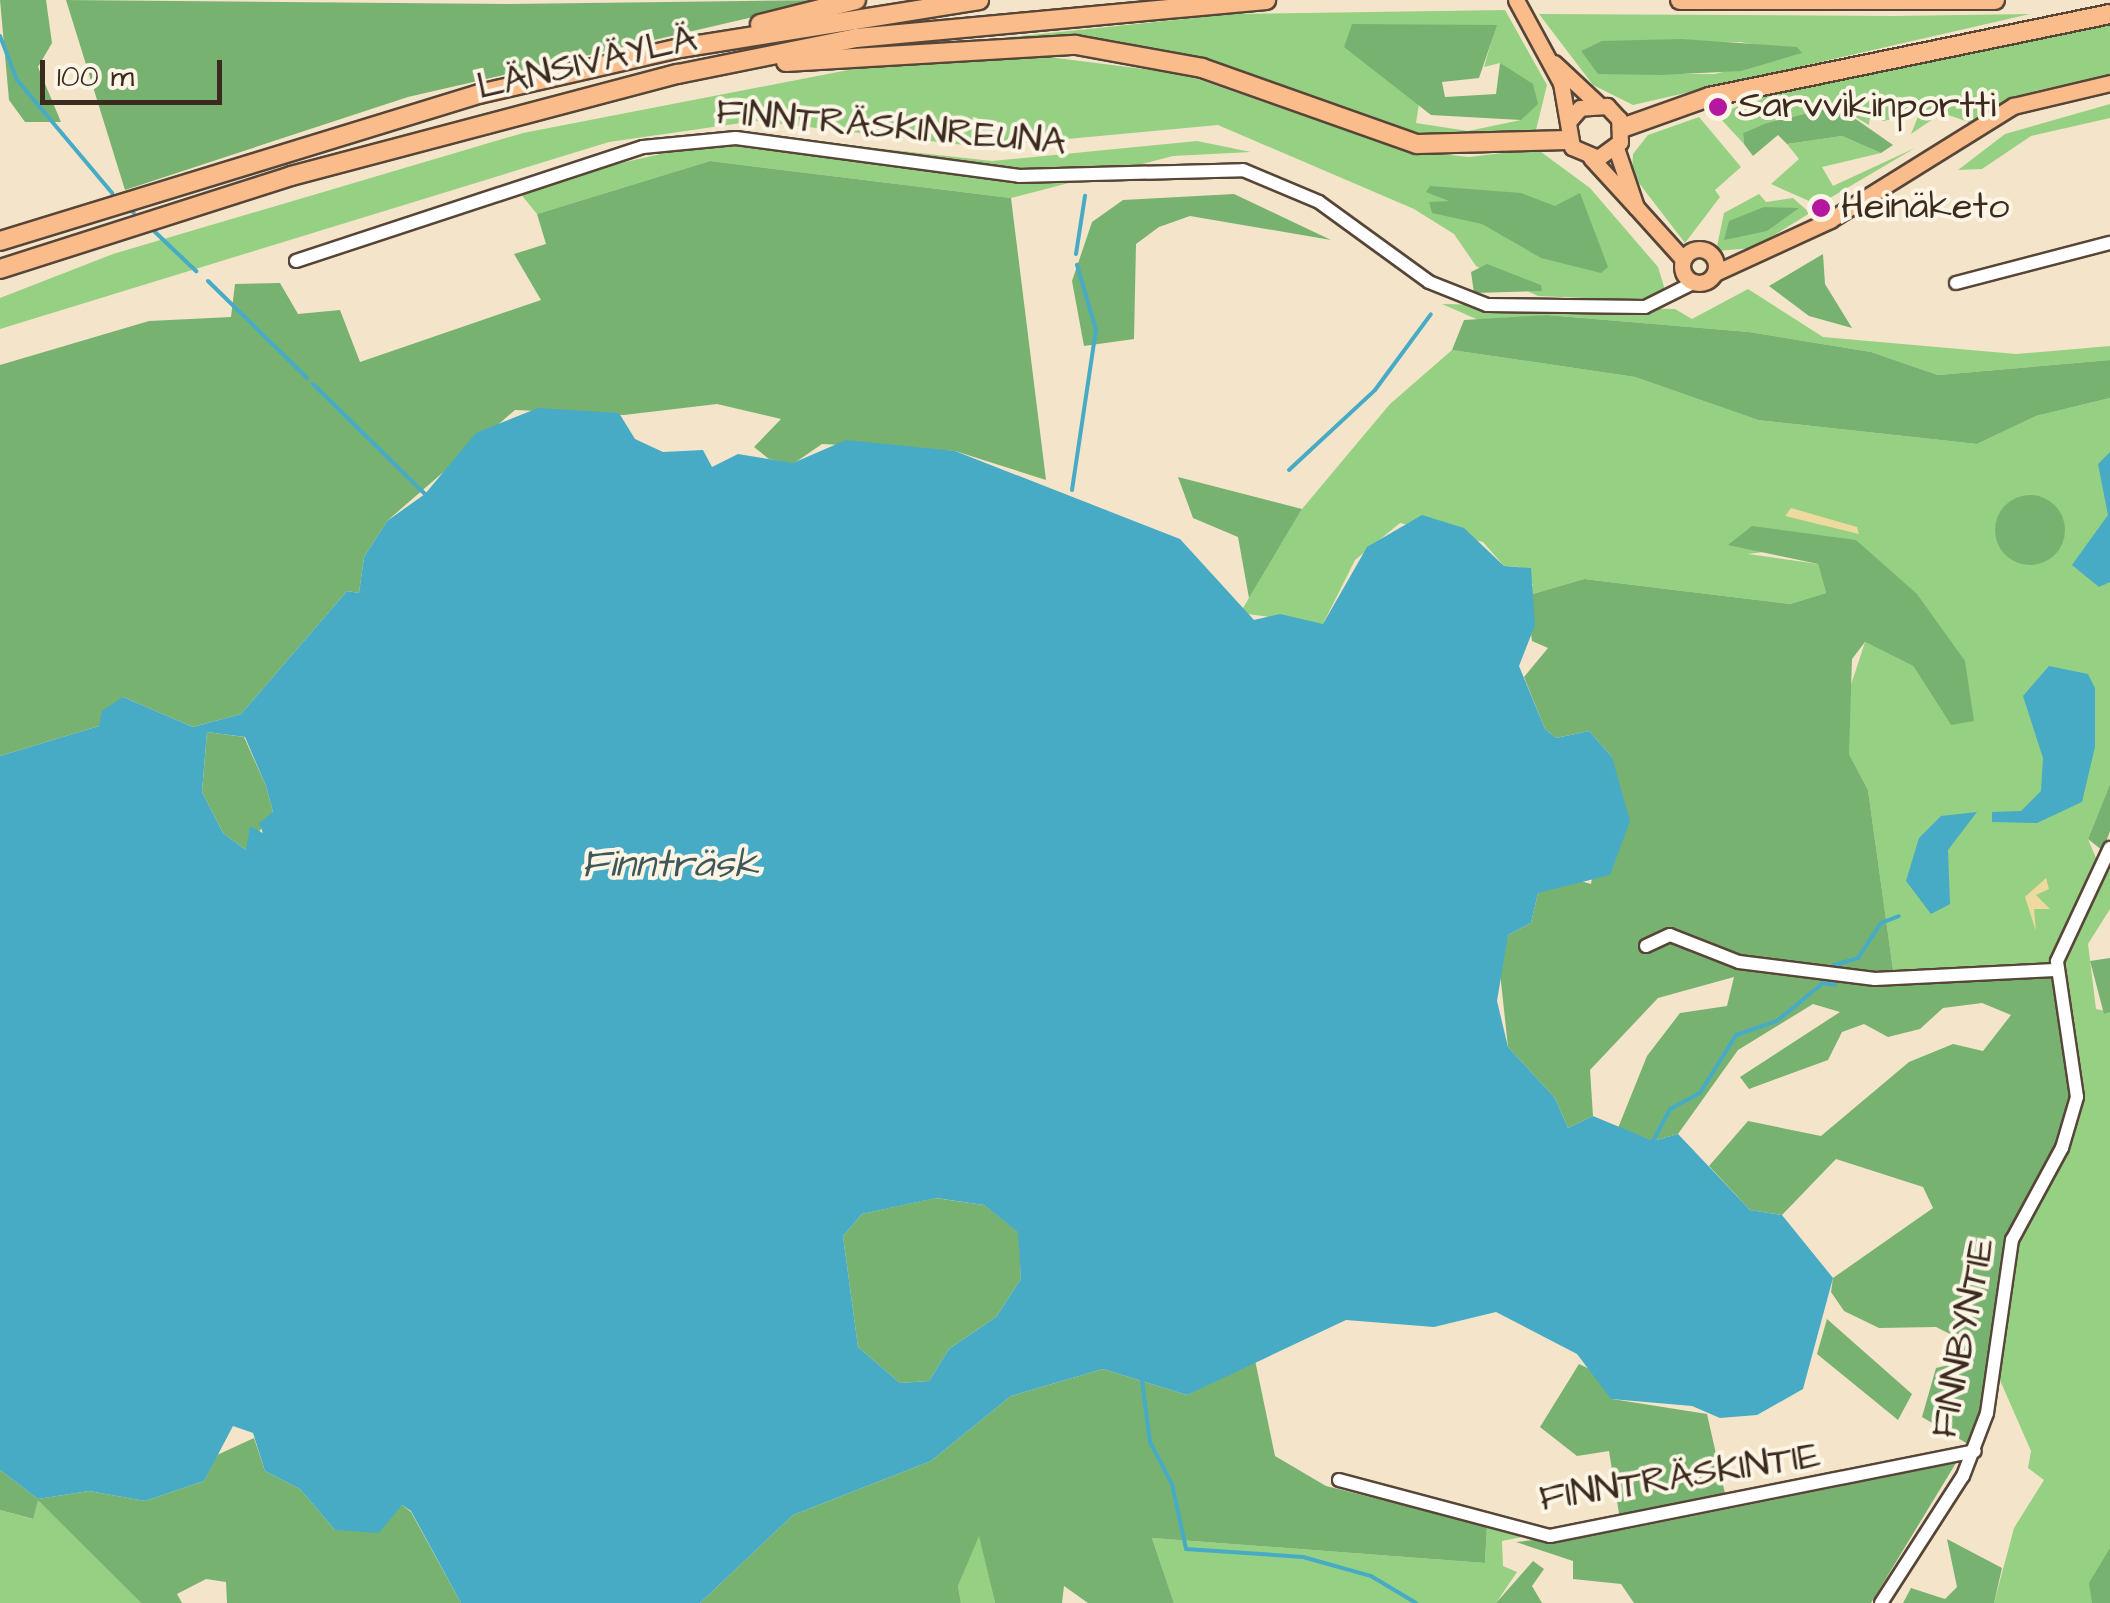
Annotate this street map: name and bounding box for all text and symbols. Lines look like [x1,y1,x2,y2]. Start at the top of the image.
street label: LÄNSIVÄYLÄ [473,17,701,111]
scale bar [45,40,228,102]
text: 100 m [57,56,134,98]
place label: Sarvvikinportti [1738,84,1996,130]
street label: FINNTRÄSKINREUNA [714,90,1068,166]
marker: Sarvvikinportti [1707,96,1729,118]
place label: Heinäketo [1841,185,2009,231]
marker: Heinäketo [1810,197,1832,219]
water label: Finnträsk [582,841,758,889]
street label: FINNBYNTIE [1922,1234,2006,1442]
street label: FINNTRÄSKINTIE [1536,1433,1824,1523]

